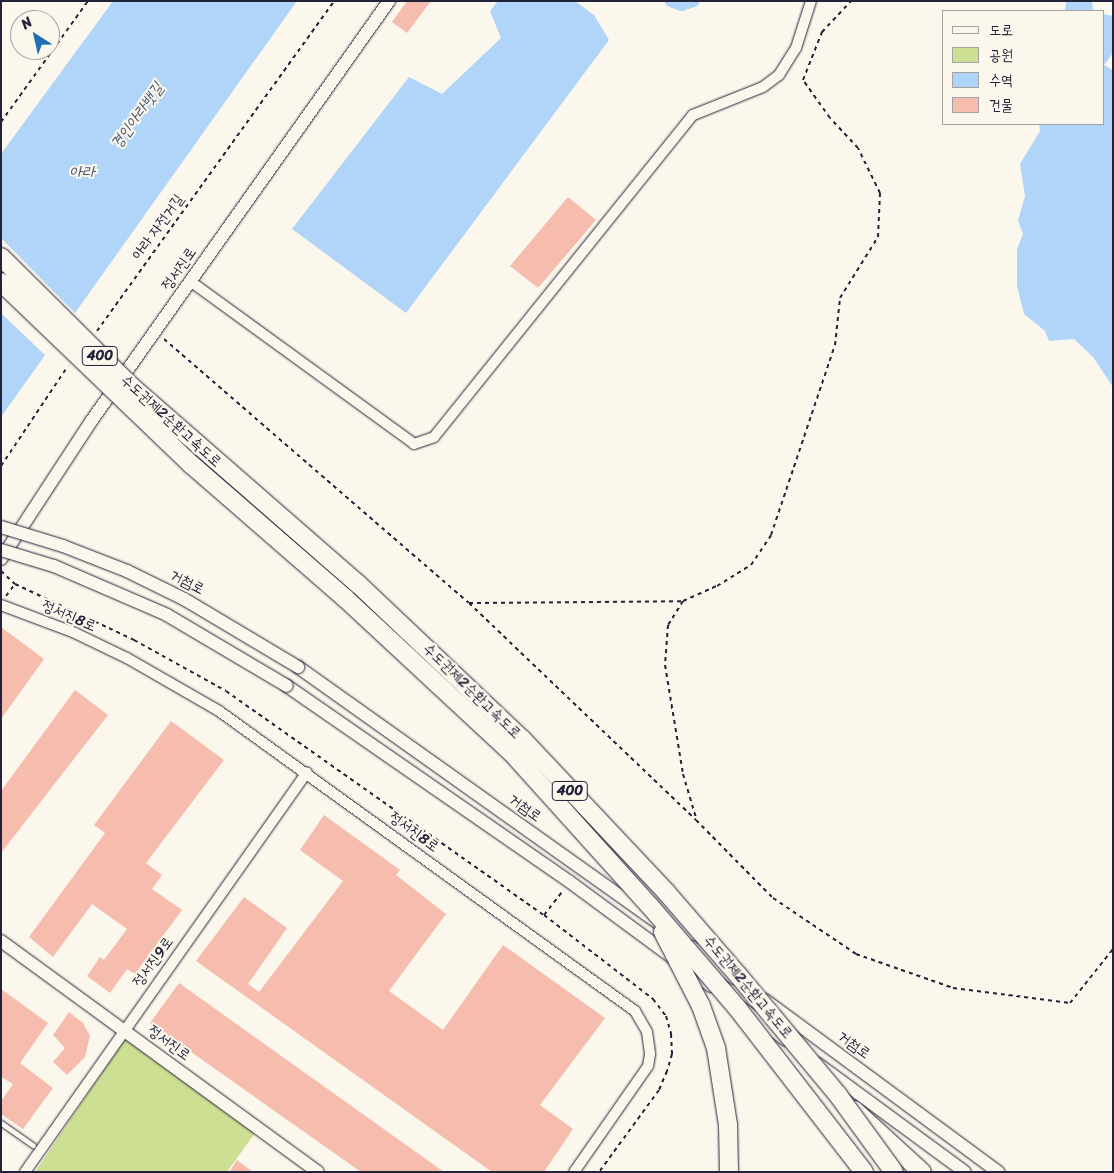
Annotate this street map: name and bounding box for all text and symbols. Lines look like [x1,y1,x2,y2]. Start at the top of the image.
north arrow [10,10,60,60]
text: N [16,10,38,36]
legend [942,10,1104,125]
text: 도로 [989,17,1013,43]
text: 공원 [989,42,1013,68]
text: 수역 [989,67,1013,93]
water label: 경인아라뱃길 [107,79,167,153]
text: 건물 [989,92,1013,118]
water label: 아라 [69,162,95,182]
street label: 아라 자전거길 [128,191,188,263]
street label: 정서진로 [158,244,200,294]
road number: 400 [81,344,119,368]
street label: 수도권제2순환고속도로 [117,371,225,471]
street label: 거첨로 [167,566,207,598]
street label: 정서진8로 [39,597,99,635]
street label: 수도권제2순환고속도로 [419,640,525,742]
road number: 400 [551,779,589,802]
street label: 거첨로 [505,790,545,826]
street label: 정서진8로 [386,808,442,856]
street label: 수도권제2순환고속도로 [700,932,796,1042]
street label: 정서진9로 [129,933,177,991]
street label: 정서진로 [144,1022,194,1064]
street label: 거첨로 [834,1027,874,1063]

